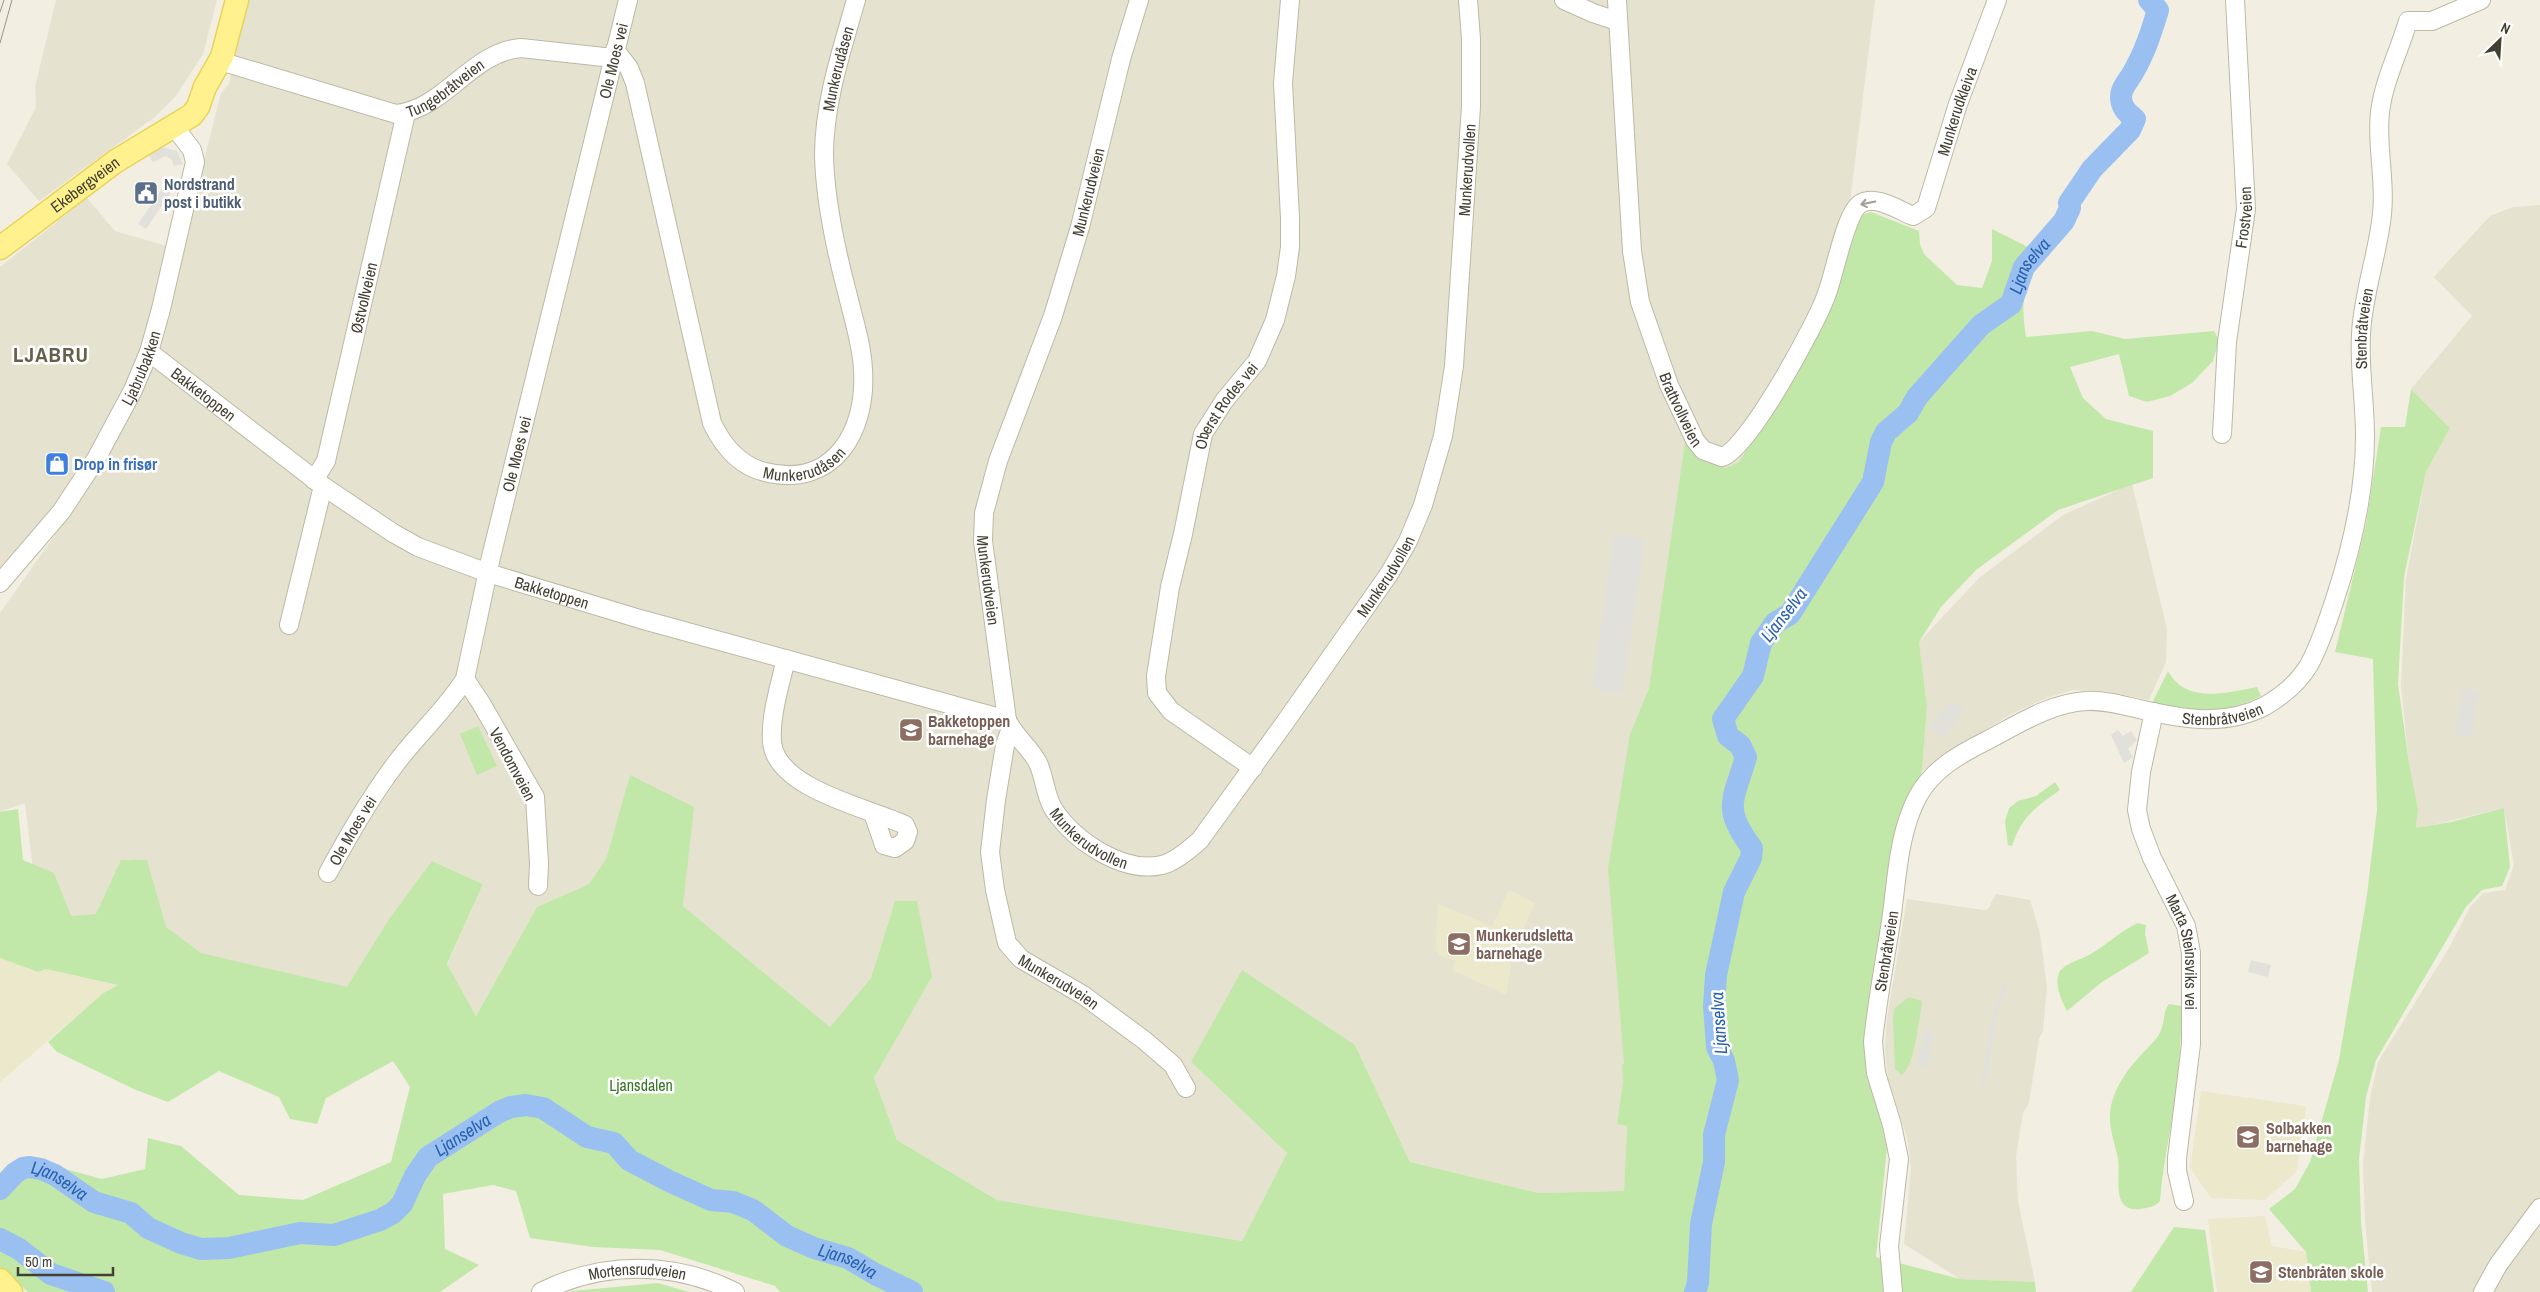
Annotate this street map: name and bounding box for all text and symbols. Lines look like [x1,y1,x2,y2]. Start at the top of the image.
north arrow [2475,15,2525,65]
text: N [2498,18,2513,38]
street label: Ole Moes vei [593,21,633,101]
street label: Munkerudåsen [817,23,859,113]
street label: Tungebråtveien [403,53,488,123]
street label: Munkerudkleiva [1932,63,1982,158]
street label: Munkerudvollen [1453,123,1481,217]
street label: Munkerudveien [1066,145,1110,239]
street label: Ekebergveien [46,151,124,218]
place label: Nordstrand post i butikk [164,173,242,213]
public building icon: Nordstrand post i butikk [133,180,159,206]
street label: Frostveien [2230,186,2257,250]
one-way arrow [1860,198,1876,208]
water label: Ljanselva [2002,232,2056,297]
street label: Østvollveien [345,260,382,335]
street label: Stenbråtveien [2350,286,2378,370]
street label: Ljabrubakken [116,328,165,409]
district label: LJABRU [13,340,89,369]
street label: Oberst Rodes vei [1189,357,1263,451]
street label: Bakketoppen [167,362,241,426]
street label: Brattvollveien [1654,369,1707,452]
street label: Ole Moes vei [496,414,536,494]
street label: Munkerudåsen [761,442,850,486]
shop icon: Drop in frisør [44,451,70,477]
place label: Drop in frisør [74,453,158,475]
street label: Munkerudvollen [1351,533,1420,621]
street label: Munkerudveien [972,535,1005,626]
street label: Bakketoppen [512,571,592,614]
water label: Ljanselva [1755,582,1813,647]
street label: Stenbråtveien [2181,697,2266,730]
place label: Bakketoppen barnehage [928,710,1010,750]
school or university icon: Bakketoppen barnehage [898,717,924,743]
street label: Vendomveien [484,723,542,805]
street label: Ole Moes vei [323,791,382,869]
street label: Munkerudvollen [1045,803,1131,874]
street label: Marta Steinsviks vei [2161,890,2202,1010]
street label: Stenbråtveien [1869,909,1903,993]
place label: Munkerudsletta barnehage [1476,924,1574,964]
school or university icon: Munkerudsletta barnehage [1446,931,1472,957]
street label: Munkerudveien [1014,949,1104,1014]
water label: Ljanselva [1704,991,1733,1055]
park label: Ljansdalen [609,1074,673,1096]
water label: Ljanselva [429,1107,495,1162]
place label: Solbakken barnehage [2266,1117,2332,1157]
school or university icon: Solbakken barnehage [2235,1124,2261,1150]
water label: Ljanselva [29,1154,93,1206]
water label: Ljanselva [815,1237,882,1285]
scale bar [18,1244,112,1276]
text: 50 m [25,1251,52,1272]
street label: Mortensrudveien [586,1258,689,1285]
school or university icon: Stenbråten skole [2248,1259,2274,1285]
place label: Stenbråten skole [2278,1261,2384,1283]

